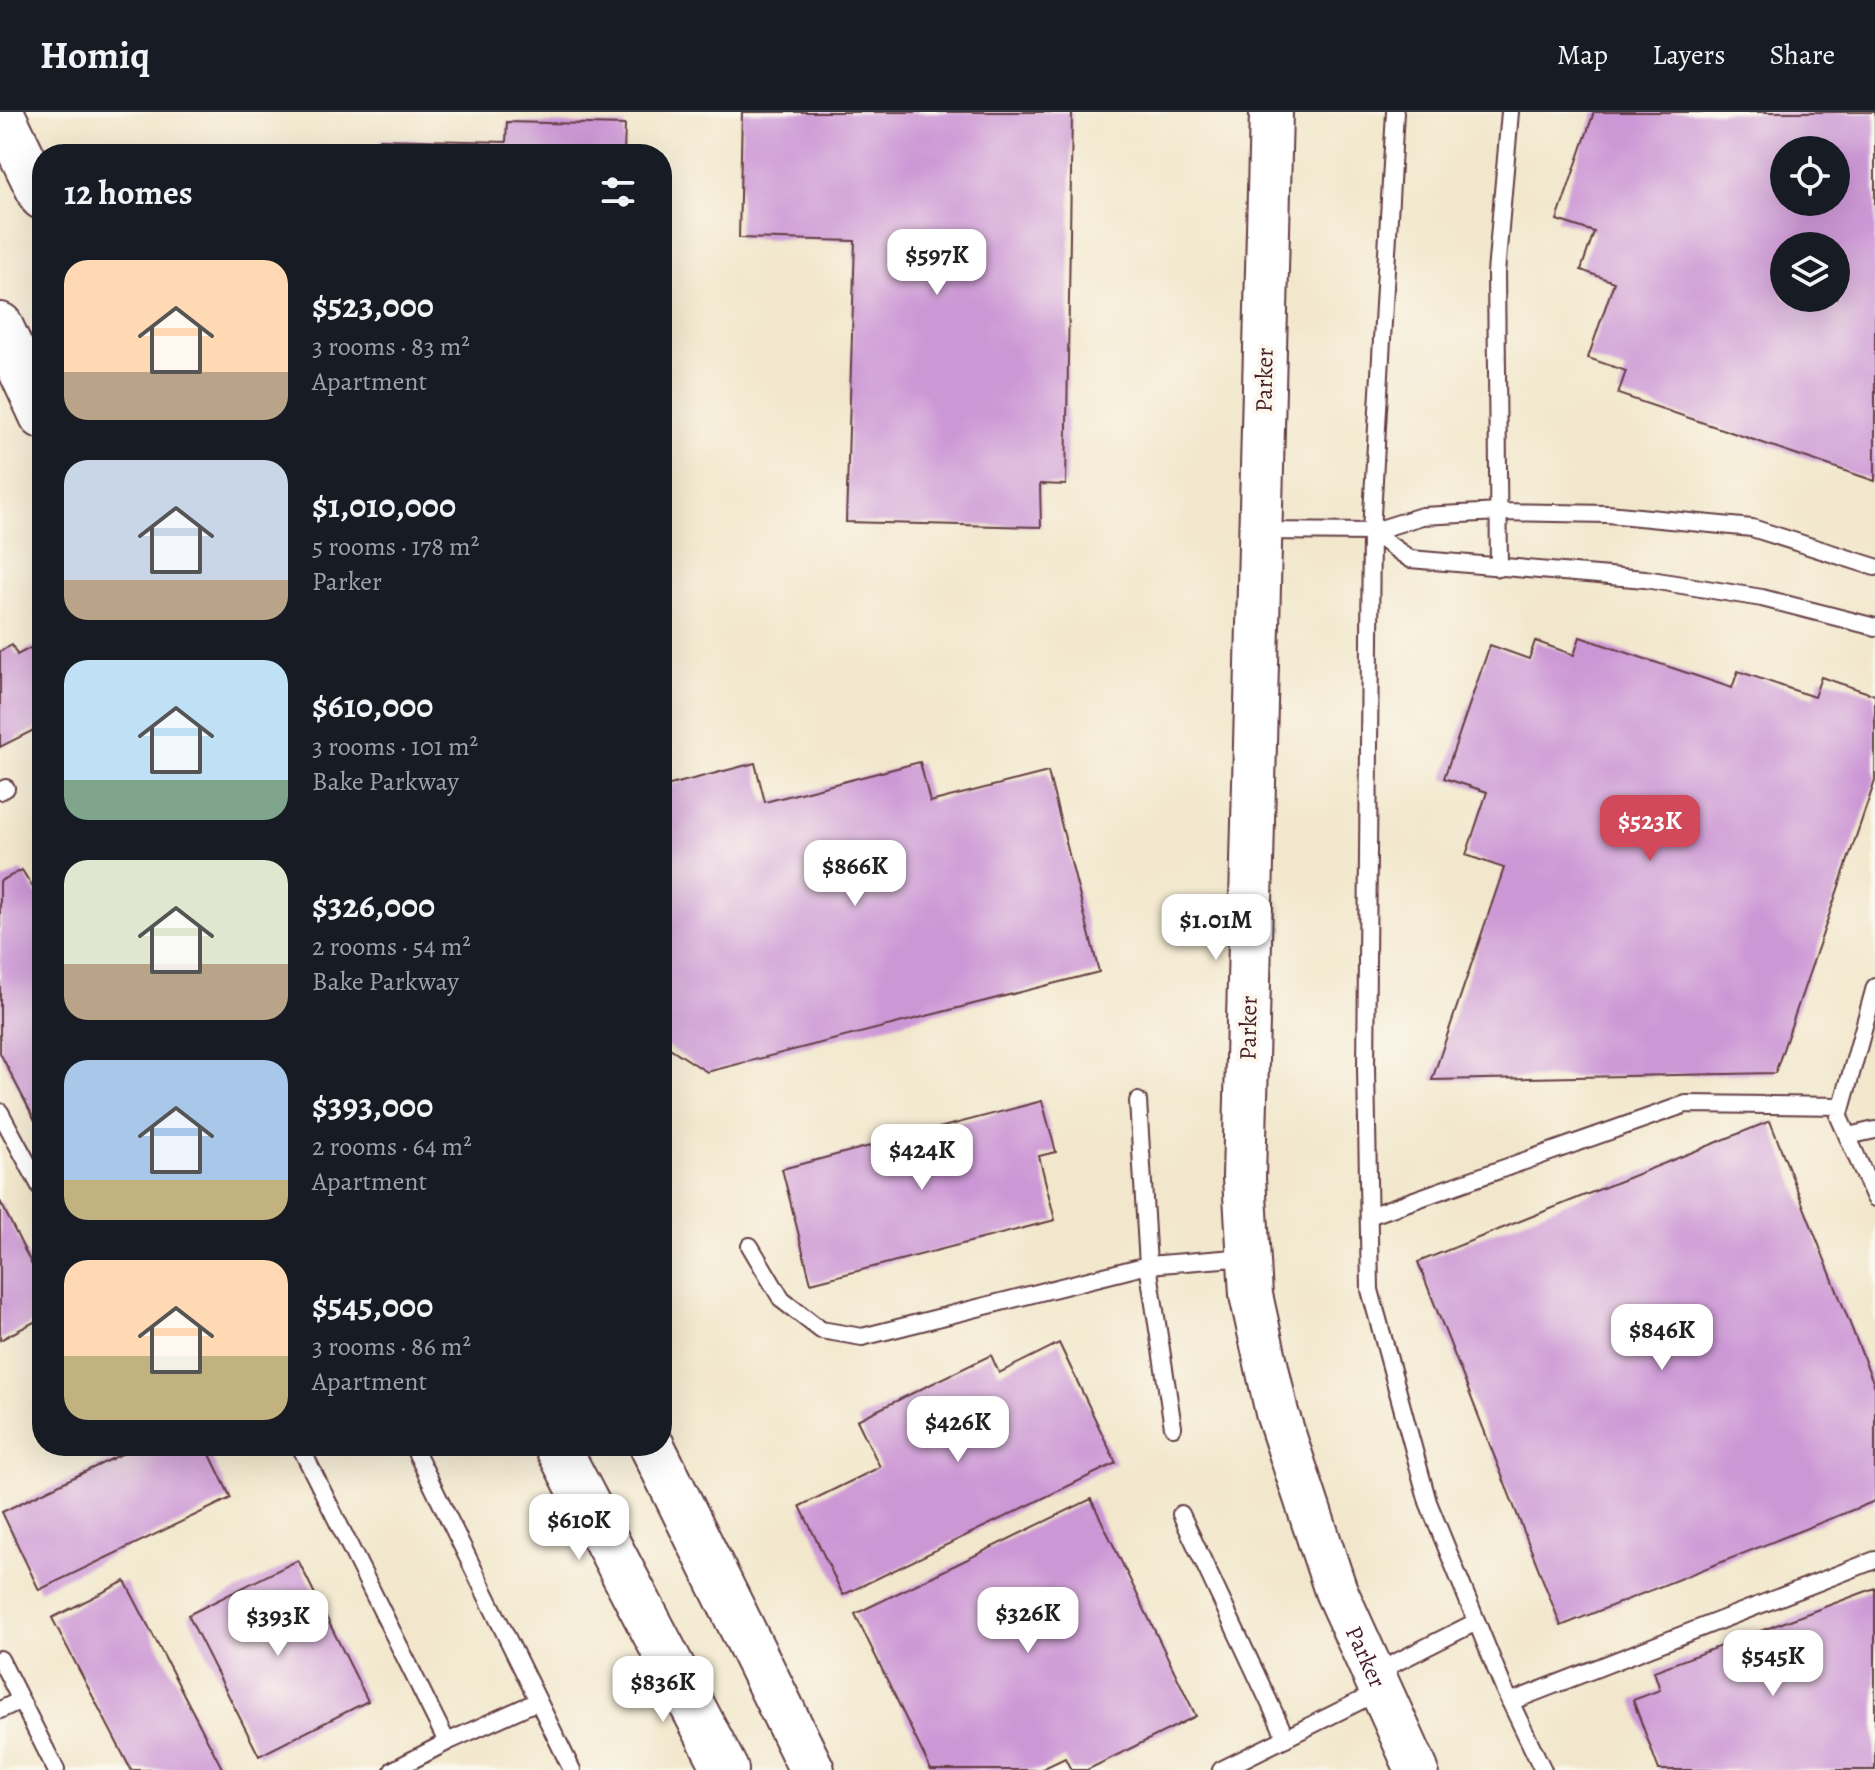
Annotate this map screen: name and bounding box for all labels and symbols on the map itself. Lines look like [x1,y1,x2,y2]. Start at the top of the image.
pin: $597K [881,229,993,297]
street label: Parker [1247,347,1281,413]
pin: $523K [1594,795,1706,863]
pin: $866K [799,840,911,908]
pin: $1.01M [1151,894,1281,962]
street label: Parker [1231,995,1265,1061]
pin: $424K [866,1124,978,1192]
pin: $846K [1606,1304,1718,1372]
pin: $426K [902,1396,1014,1464]
pin: $610K [523,1494,635,1562]
pin: $326K [972,1587,1084,1655]
pin: $393K [222,1590,334,1658]
street label: Parker [1338,1621,1394,1693]
pin: $545K [1717,1630,1829,1698]
pin: $836K [607,1656,719,1724]

